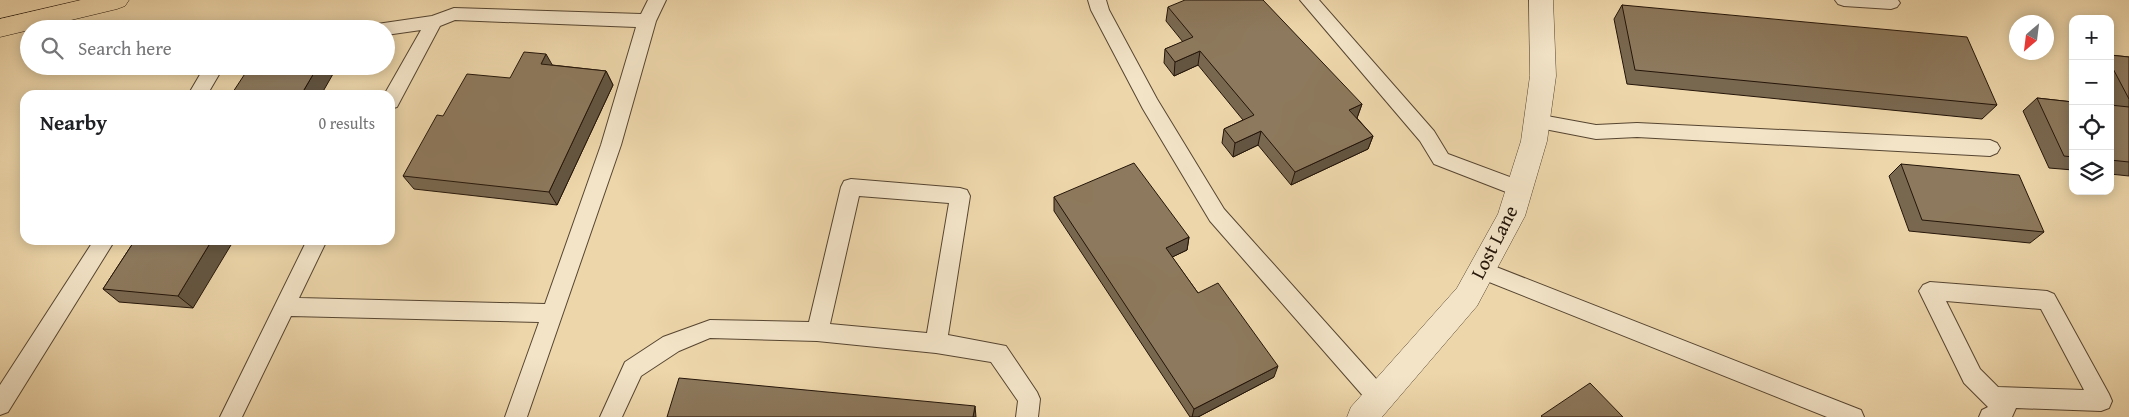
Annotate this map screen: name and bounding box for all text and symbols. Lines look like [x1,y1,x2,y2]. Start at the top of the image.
north arrow [2009,15,2054,60]
map controls [2069,15,2114,195]
button: + [2069,15,2114,60]
search box [20,20,395,75]
icon: search [38,34,66,62]
text: Search here [78,34,172,62]
button: − [2069,60,2114,105]
button: locate [2069,105,2114,150]
text: Nearby [40,107,107,138]
text: 0 results [318,111,375,135]
button: layers [2069,150,2114,195]
street label: Lost Lane [1463,200,1524,284]

